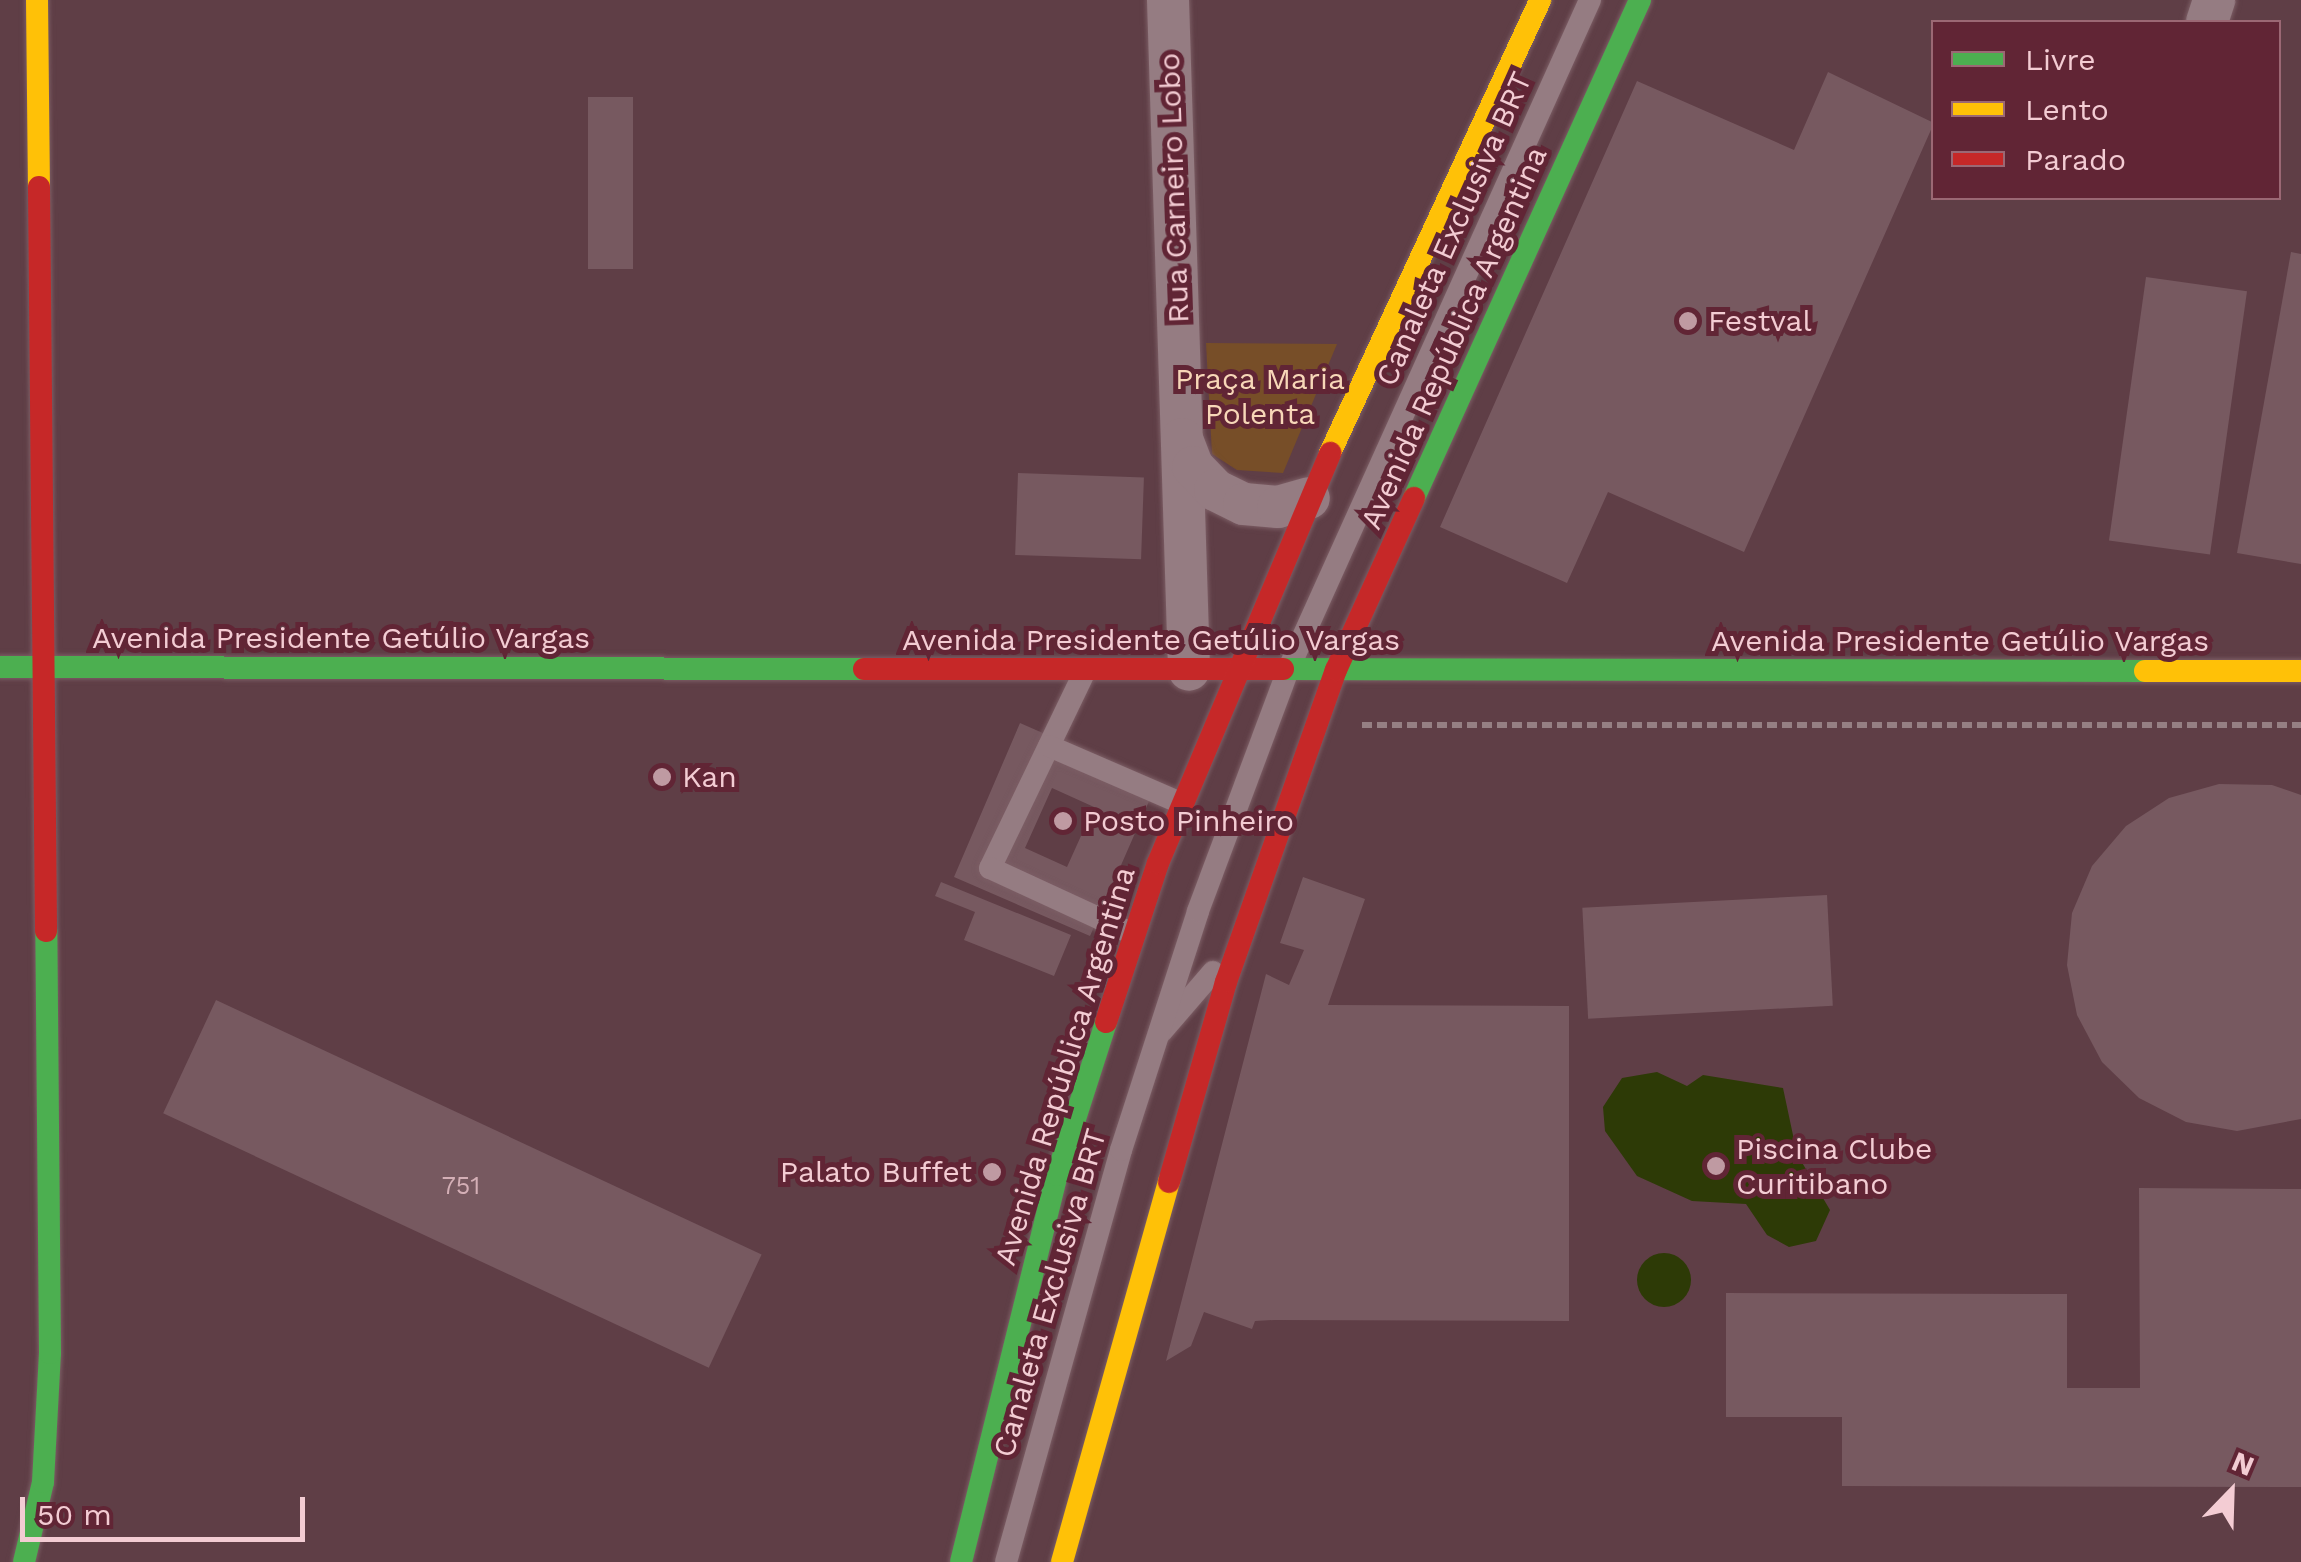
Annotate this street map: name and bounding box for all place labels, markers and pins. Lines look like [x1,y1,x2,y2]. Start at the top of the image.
place label: Festval [1708,303,1812,339]
marker: Festval [1677,310,1699,332]
place label: Kan [682,759,737,795]
marker: Kan [651,766,673,788]
place label: Posto Pinheiro [1083,803,1294,839]
marker: Posto Pinheiro [1052,810,1074,832]
place label: Piscina Clube Curitibano [1736,1131,1933,1202]
place label: Palato Buffet [780,1154,972,1190]
marker: Piscina Clube Curitibano [1705,1155,1727,1177]
marker: Palato Buffet [981,1161,1003,1183]

